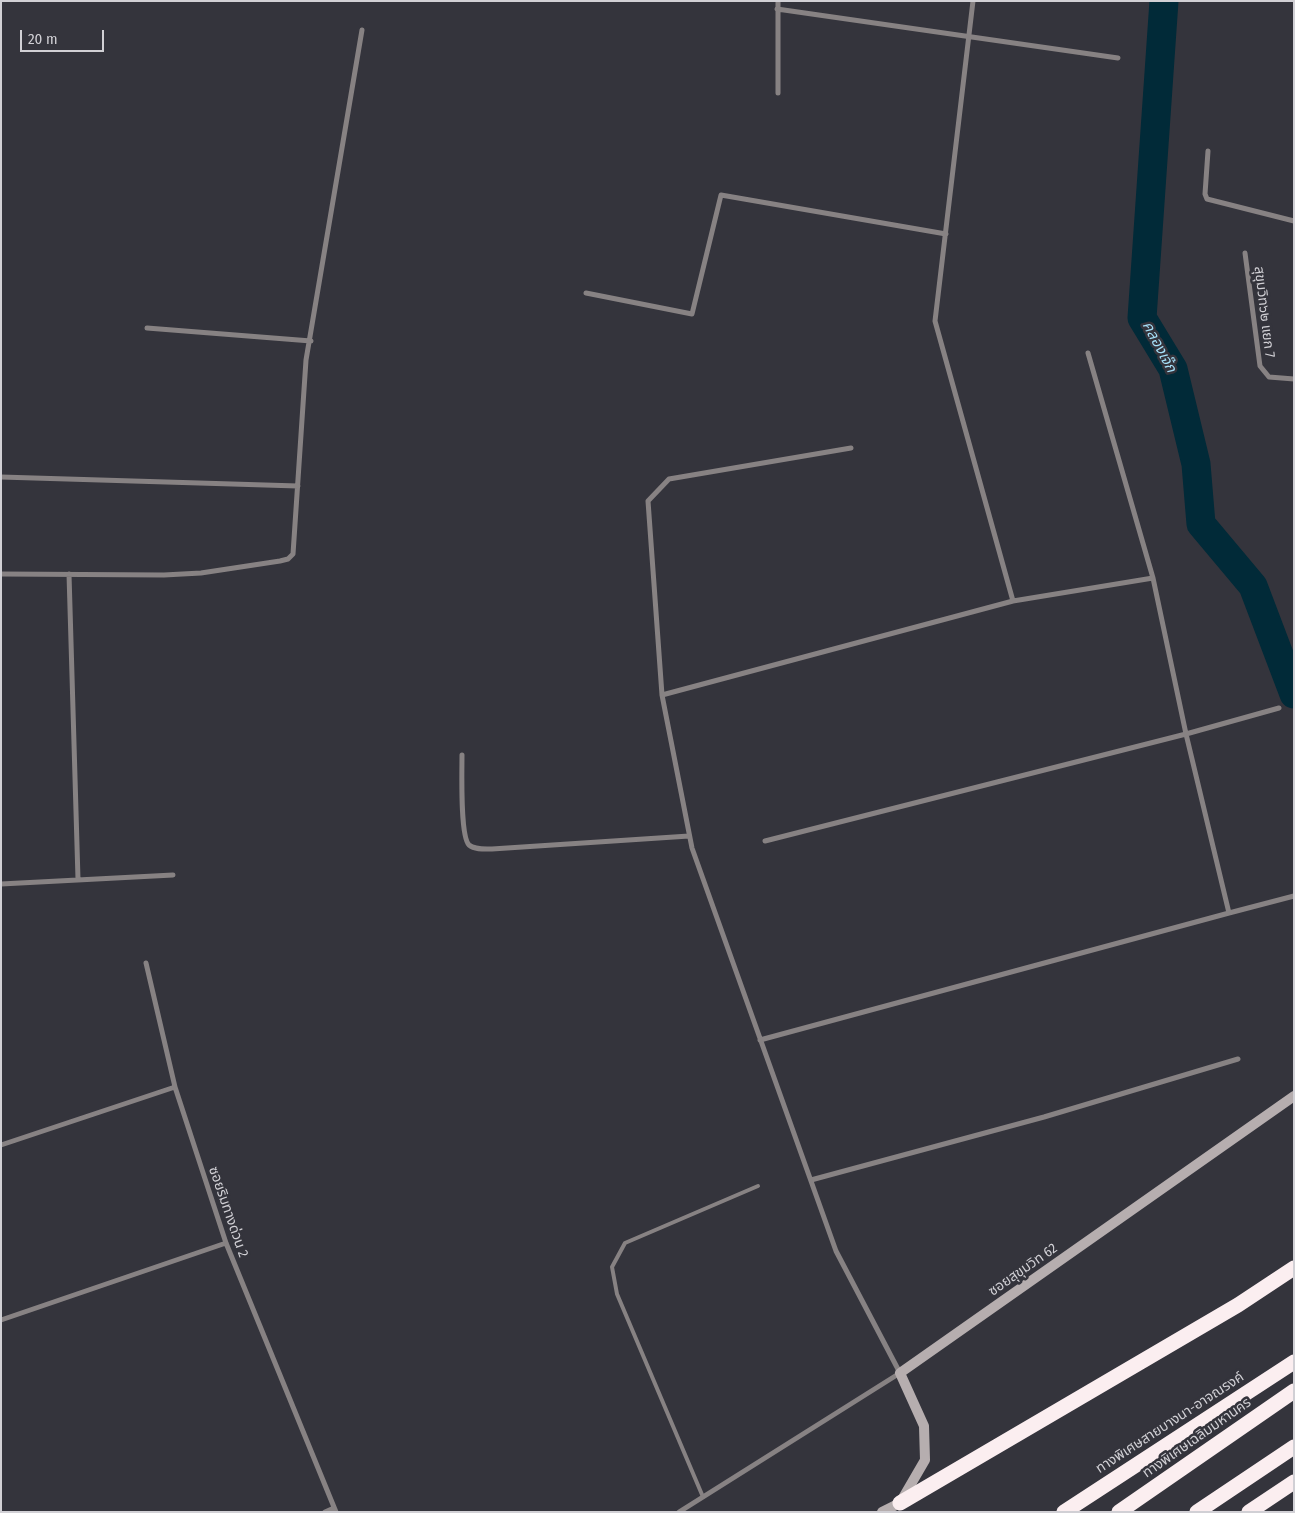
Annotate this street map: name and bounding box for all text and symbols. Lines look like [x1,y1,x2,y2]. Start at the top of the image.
scale bar [22,20,106,52]
text: 20 m [28,30,58,48]
street label: สุขุมวิท๖๒ แยก 7 [1250,265,1278,359]
water label: คลองเจ๊ก [1138,318,1180,376]
street label: ซอยริมทางด่วน 2 [205,1164,251,1260]
street label: ซอยสุขุมวิท 62 [985,1240,1061,1300]
street label: ทางพิเศษสายบางนา-อาจณรงค์ [1093,1369,1247,1477]
street label: ทางพิเศษเฉลิมมหานคร [1139,1394,1255,1482]

